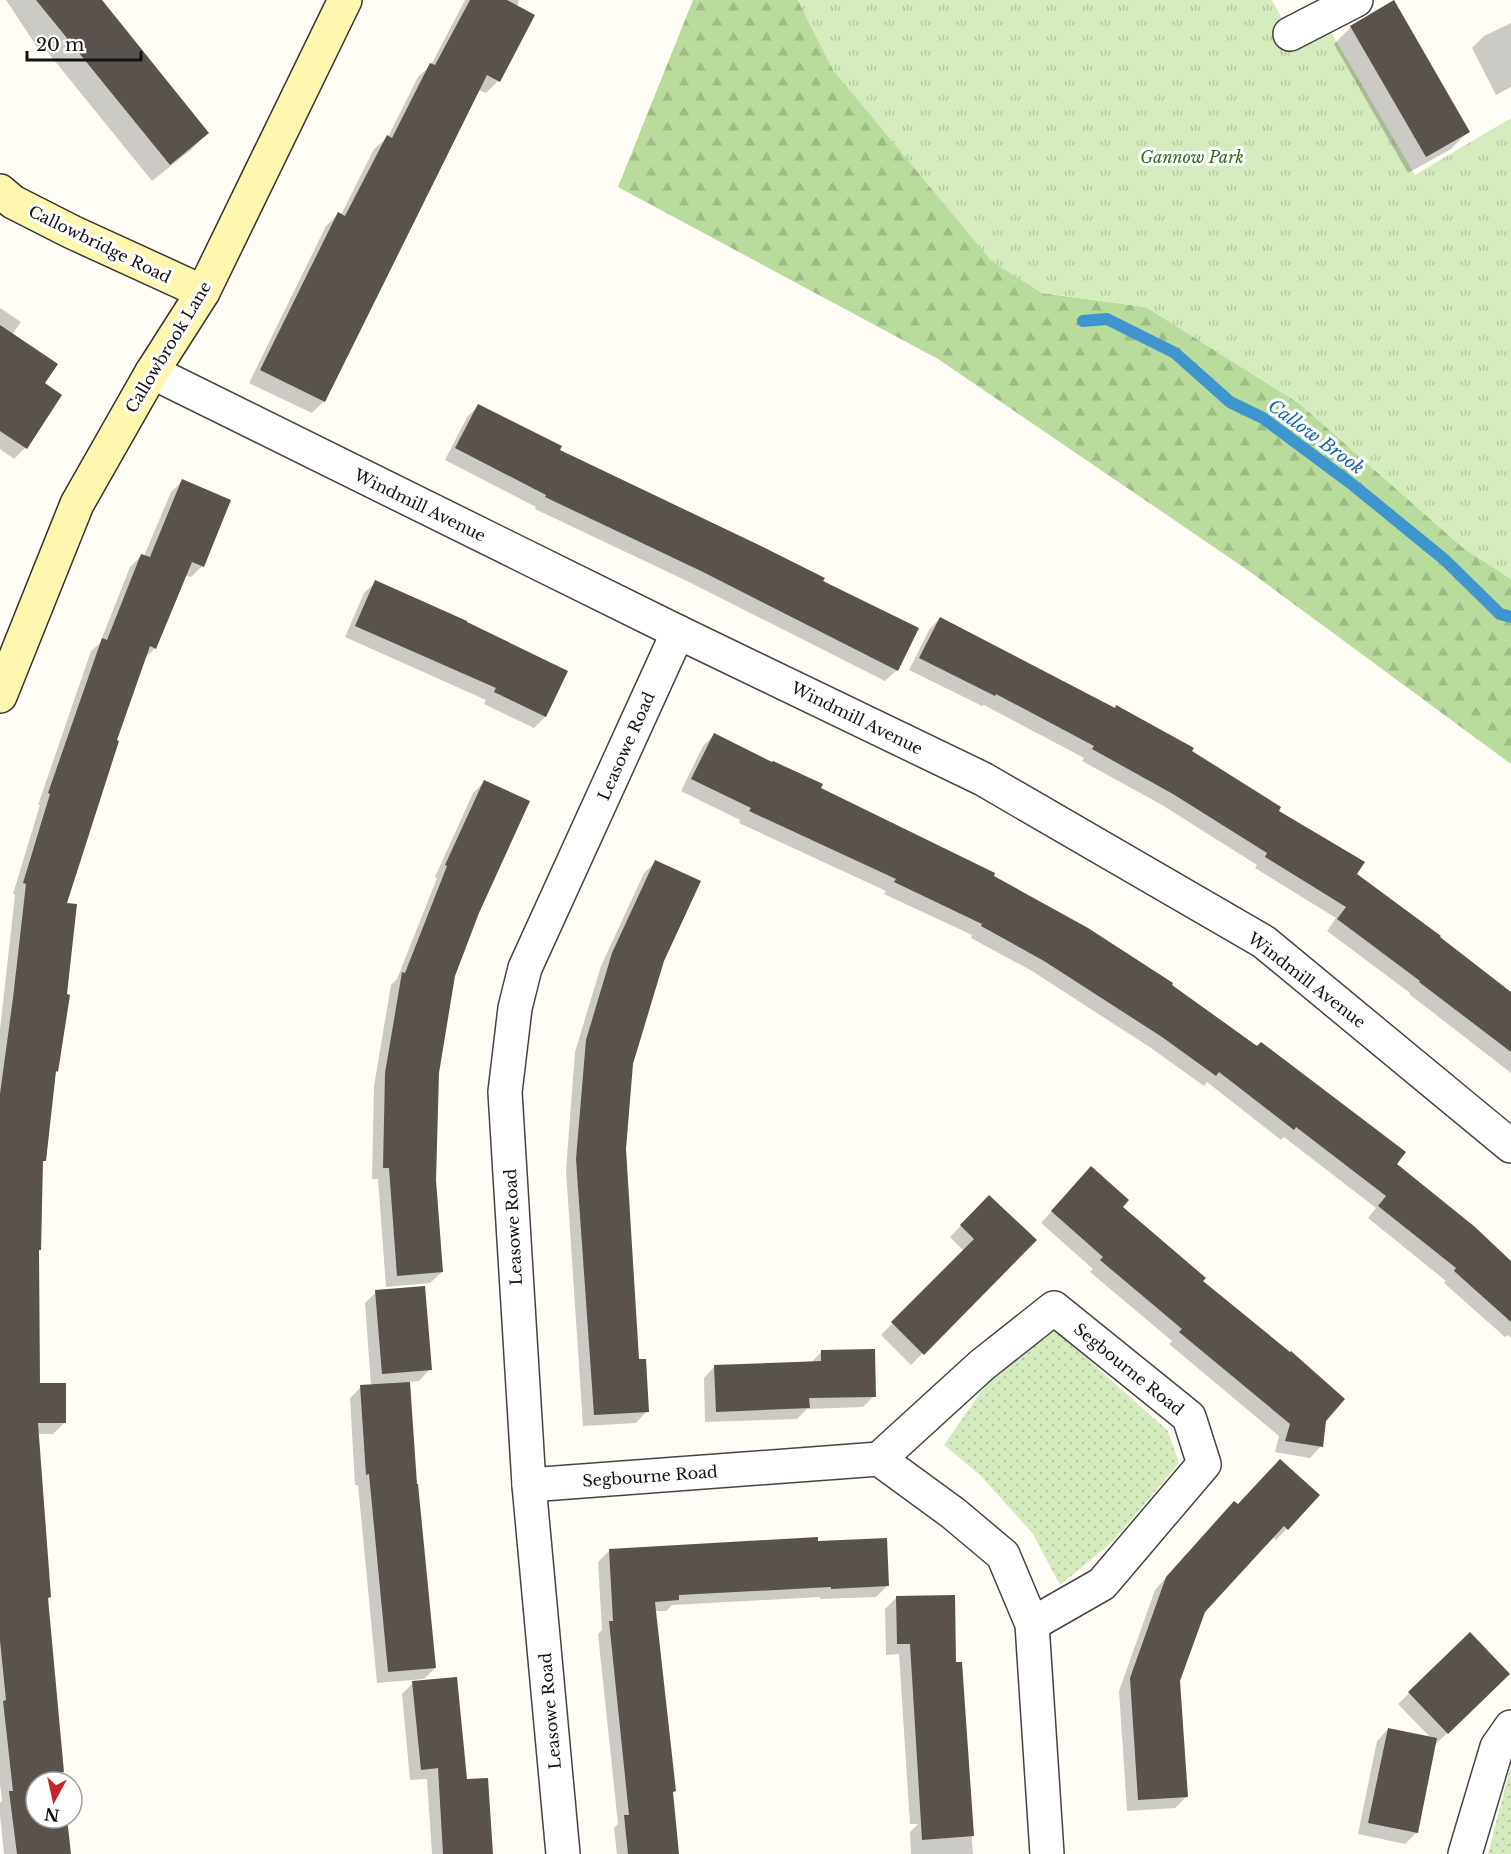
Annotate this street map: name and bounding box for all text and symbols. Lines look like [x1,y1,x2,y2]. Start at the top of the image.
scale bar [27,24,141,62]
text: 20 m [36,34,84,56]
park label: Gannow Park [1140,147,1244,167]
street label: Callowbridge Road [25,201,175,287]
street label: Callowbrook Lane [121,278,215,416]
water label: Callow Brook [1264,395,1368,479]
street label: Windmill Avenue [350,464,489,546]
street label: Windmill Avenue [787,677,926,759]
street label: Leasowe Road [593,688,659,803]
street label: Windmill Avenue [1243,927,1370,1032]
street label: Leasowe Road [500,1168,526,1286]
street label: Segbourne Road [1070,1319,1188,1420]
street label: Segbourne Road [582,1461,719,1491]
street label: Leasowe Road [535,1652,565,1770]
north arrow [24,1770,84,1830]
text: N [43,1804,61,1826]

